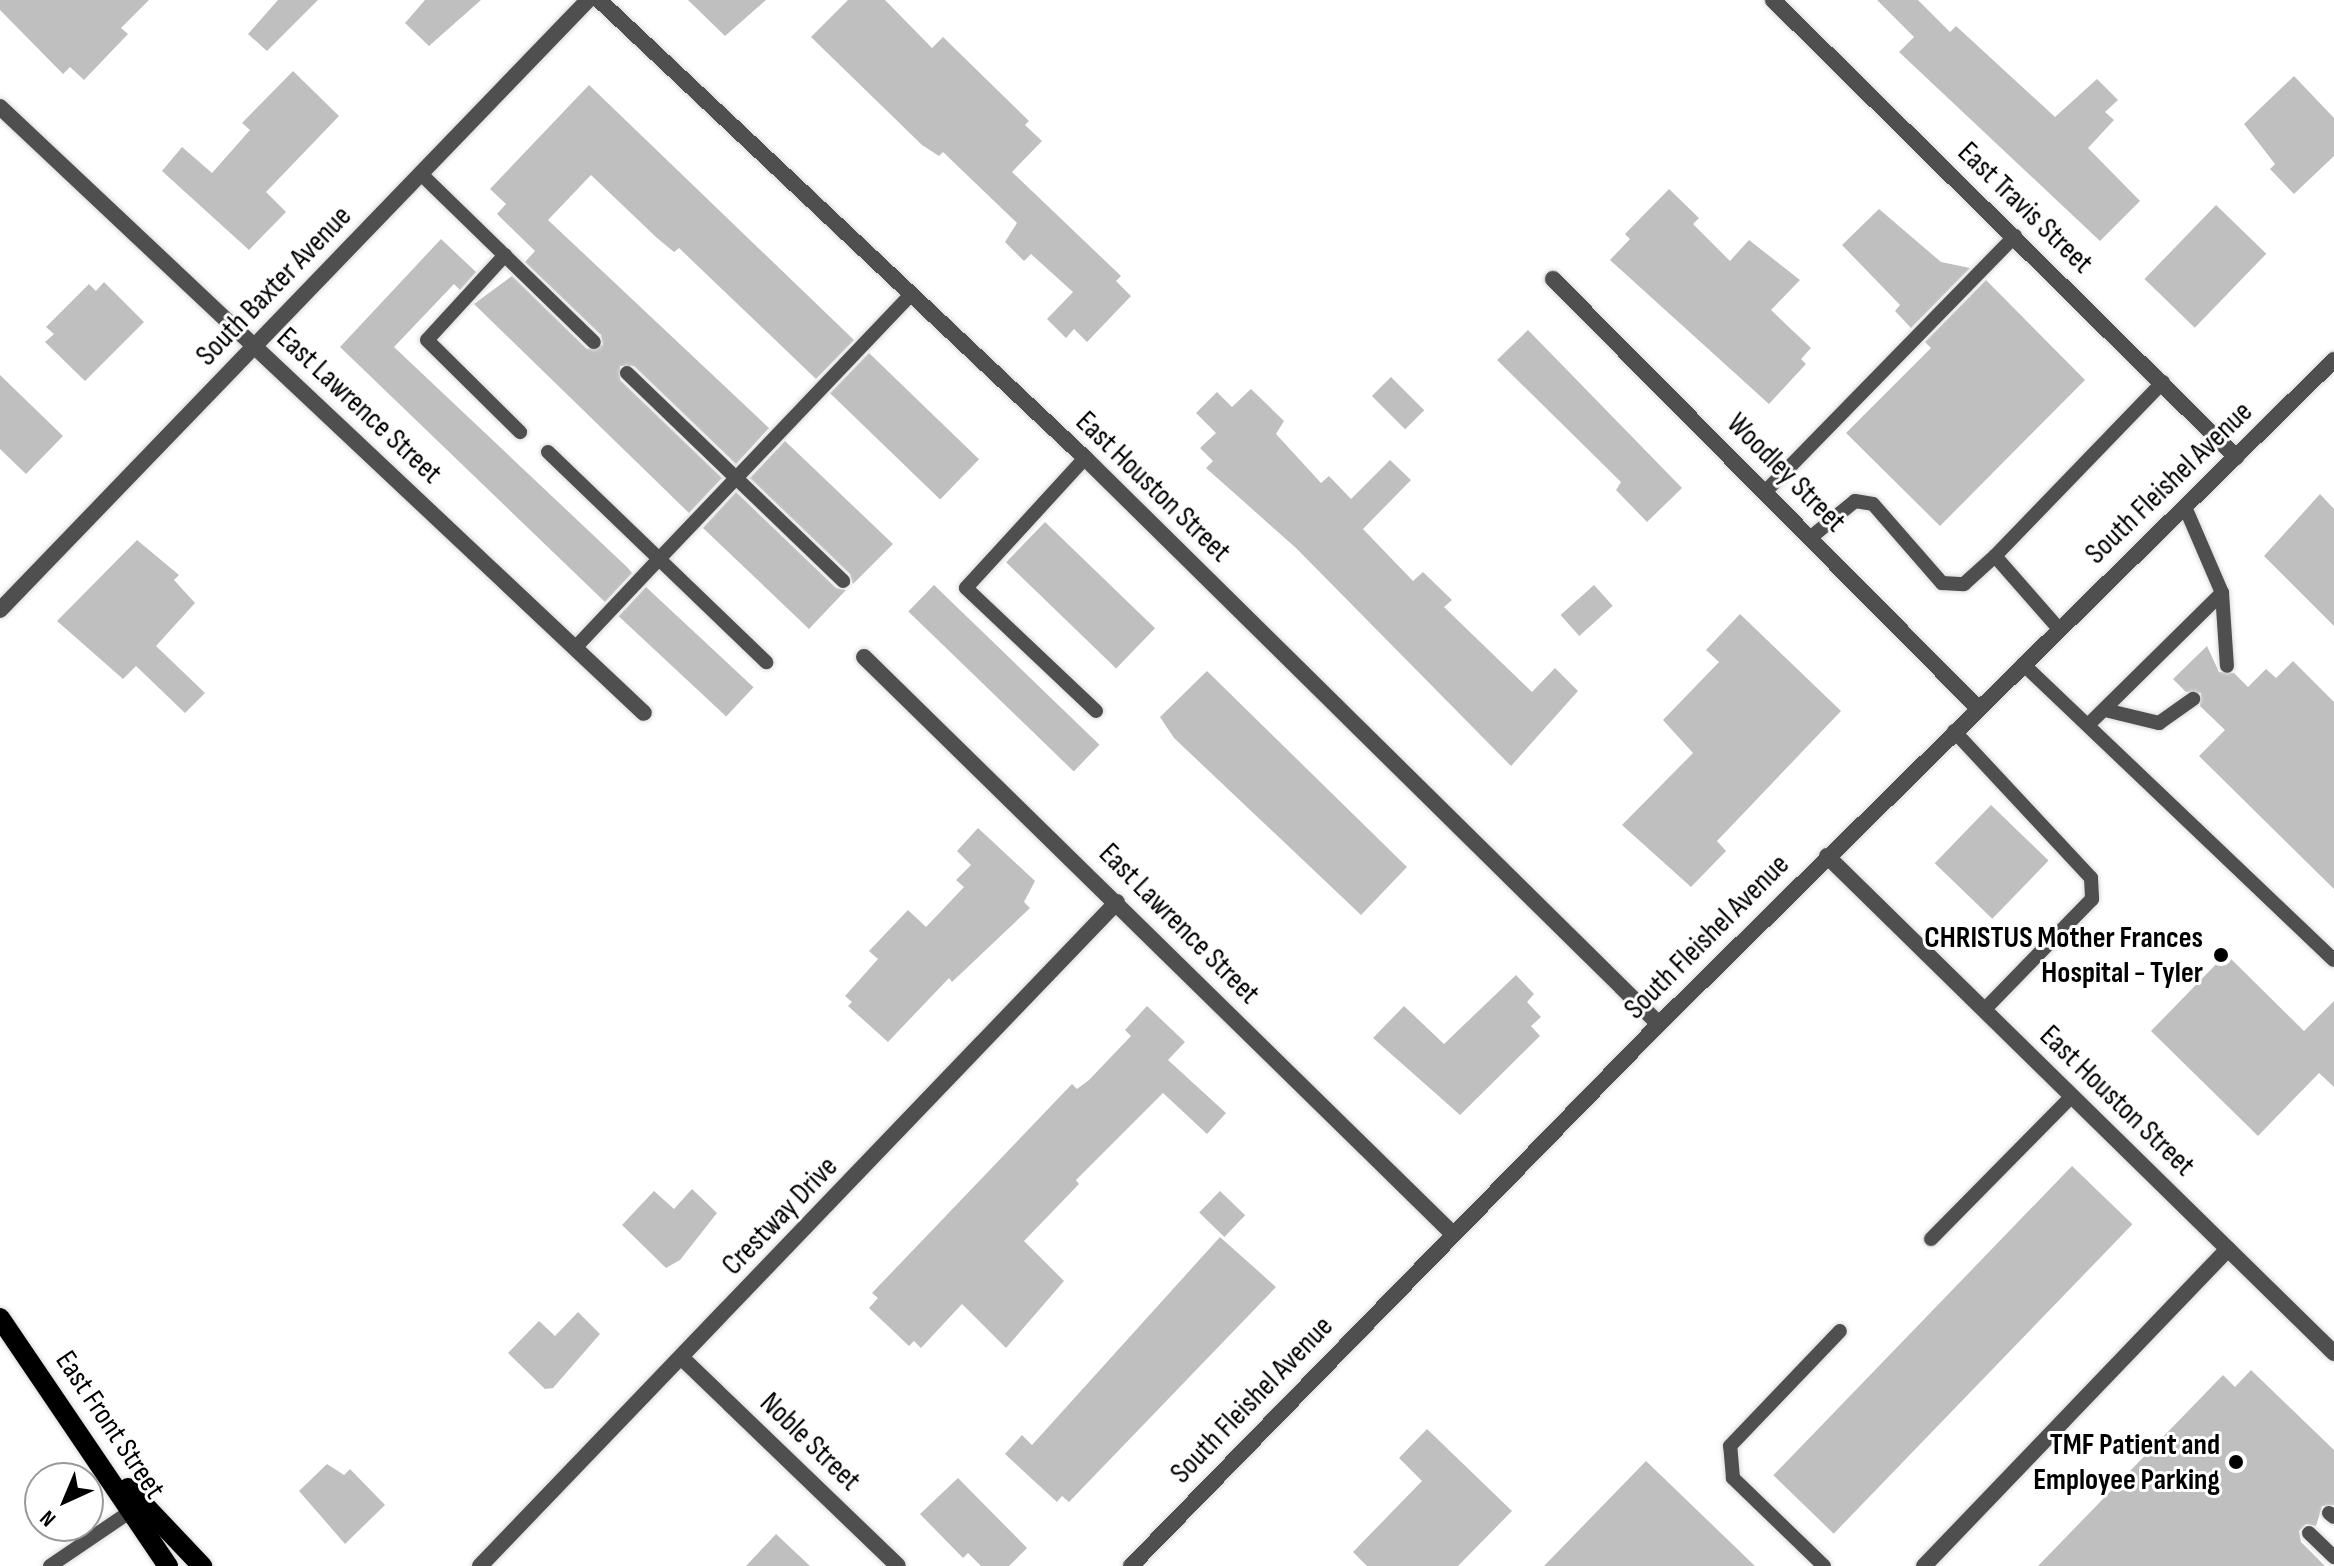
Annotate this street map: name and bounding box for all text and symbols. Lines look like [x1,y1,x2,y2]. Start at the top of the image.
street label: East Travis Street [1950,135,2100,281]
street label: South Baxter Avenue [189,199,359,373]
street label: East Lawrence Street [269,320,449,492]
street label: South Fleishel Avenue [2078,394,2260,572]
street label: East Houston Street [1068,404,1238,570]
street label: Woodley Street [1719,406,1853,540]
street label: East Lawrence Street [1091,836,1267,1012]
street label: South Fleishel Avenue [1617,847,1797,1027]
place label: CHRISTUS Mother Frances Hospital - Tyler [1924,920,2203,990]
marker: CHRISTUS Mother Frances Hospital - Tyler [2210,944,2232,966]
street label: East Houston Street [2032,1018,2202,1184]
street label: Crestway Drive [715,1149,845,1283]
street label: South Fleishel Avenue [1163,1309,1341,1491]
street label: East Front Street [47,1344,173,1506]
street label: Noble Street [752,1385,868,1499]
place label: TMF Patient and Employee Parking [2033,1427,2220,1498]
marker: TMF Patient and Employee Parking [2227,1453,2245,1471]
north arrow [24,1462,104,1542]
text: N [35,1504,62,1532]

